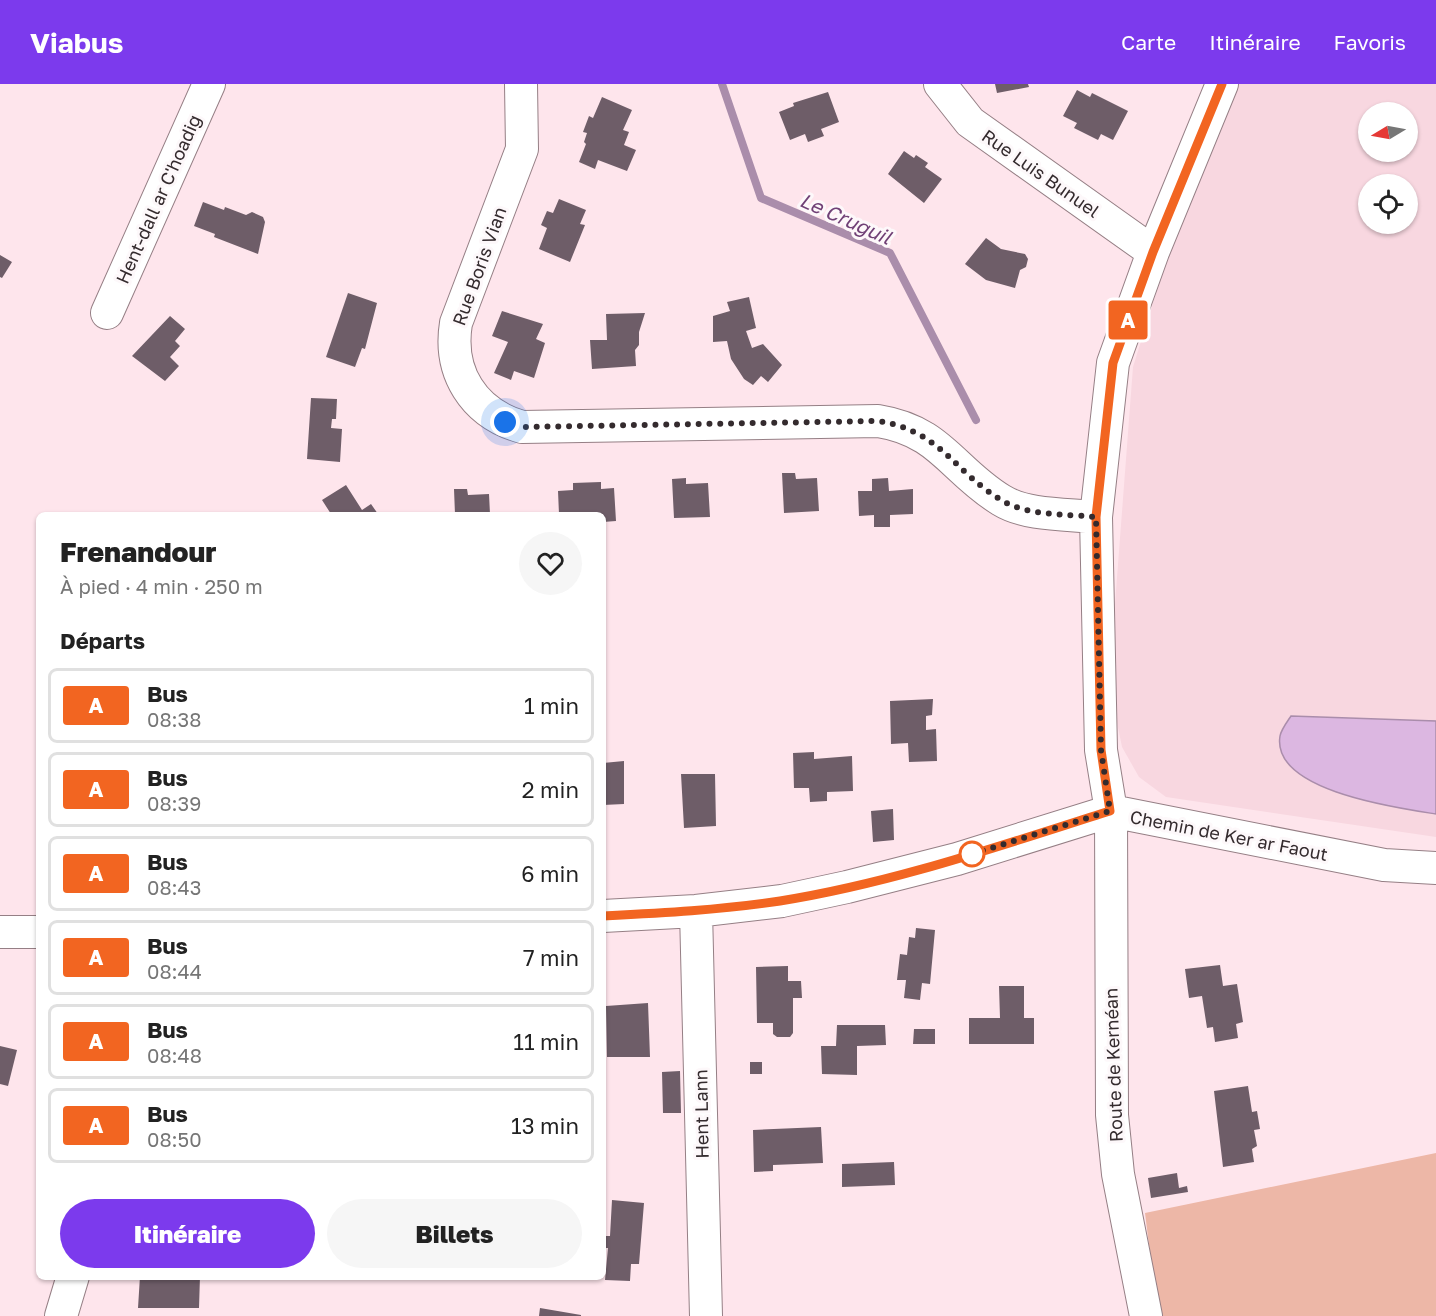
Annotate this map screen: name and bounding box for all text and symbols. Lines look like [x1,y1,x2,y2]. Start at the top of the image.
text: Viabus [30,26,123,59]
text: Carte [1121,29,1176,55]
text: Itinéraire [1209,29,1301,55]
text: Favoris [1334,29,1406,55]
north arrow [1358,102,1418,162]
map controls [1358,102,1418,234]
street label: Hent-dall ar C'hoadig [111,111,205,287]
street label: Rue Luis Bunuel [978,124,1104,222]
button: locate [1358,174,1418,234]
water label: Le Cruguil [796,187,896,250]
street label: Rue Boris Vian [447,204,511,328]
line badge: A [1108,300,1148,340]
text: A [1121,307,1135,333]
your location [490,407,520,437]
button: heart [519,532,582,595]
text: Frenandour [60,535,216,568]
text: À pied · 4 min · 250 m [60,574,263,598]
text: Départs [60,627,145,654]
text: Bus [147,680,188,707]
text: A [89,692,103,718]
text: 1 min [524,692,579,719]
text: 08:38 [147,707,202,731]
text: Bus [147,764,188,791]
text: A [89,776,103,802]
text: 2 min [522,776,579,803]
text: 08:39 [147,791,201,815]
street label: Chemin de Ker ar Faout [1128,805,1330,865]
unlabelled marker [959,841,985,867]
text: Bus [147,848,188,875]
text: A [89,860,103,886]
text: 6 min [521,860,579,887]
text: 08:43 [147,875,202,899]
text: Bus [147,932,188,959]
text: A [89,944,103,970]
text: 7 min [523,944,579,971]
text: 08:44 [147,959,202,983]
street label: Route de Kernéan [1099,988,1127,1142]
text: Bus [147,1016,188,1043]
text: A [89,1028,103,1054]
text: 11 min [513,1028,579,1055]
text: 08:48 [147,1043,202,1067]
street label: Hent Lann [689,1069,713,1159]
text: Bus [147,1100,188,1127]
text: A [89,1112,103,1138]
text: 13 min [511,1112,579,1139]
text: 08:50 [147,1127,202,1151]
button: Itinéraire [60,1199,315,1268]
button: Billets [327,1199,582,1268]

